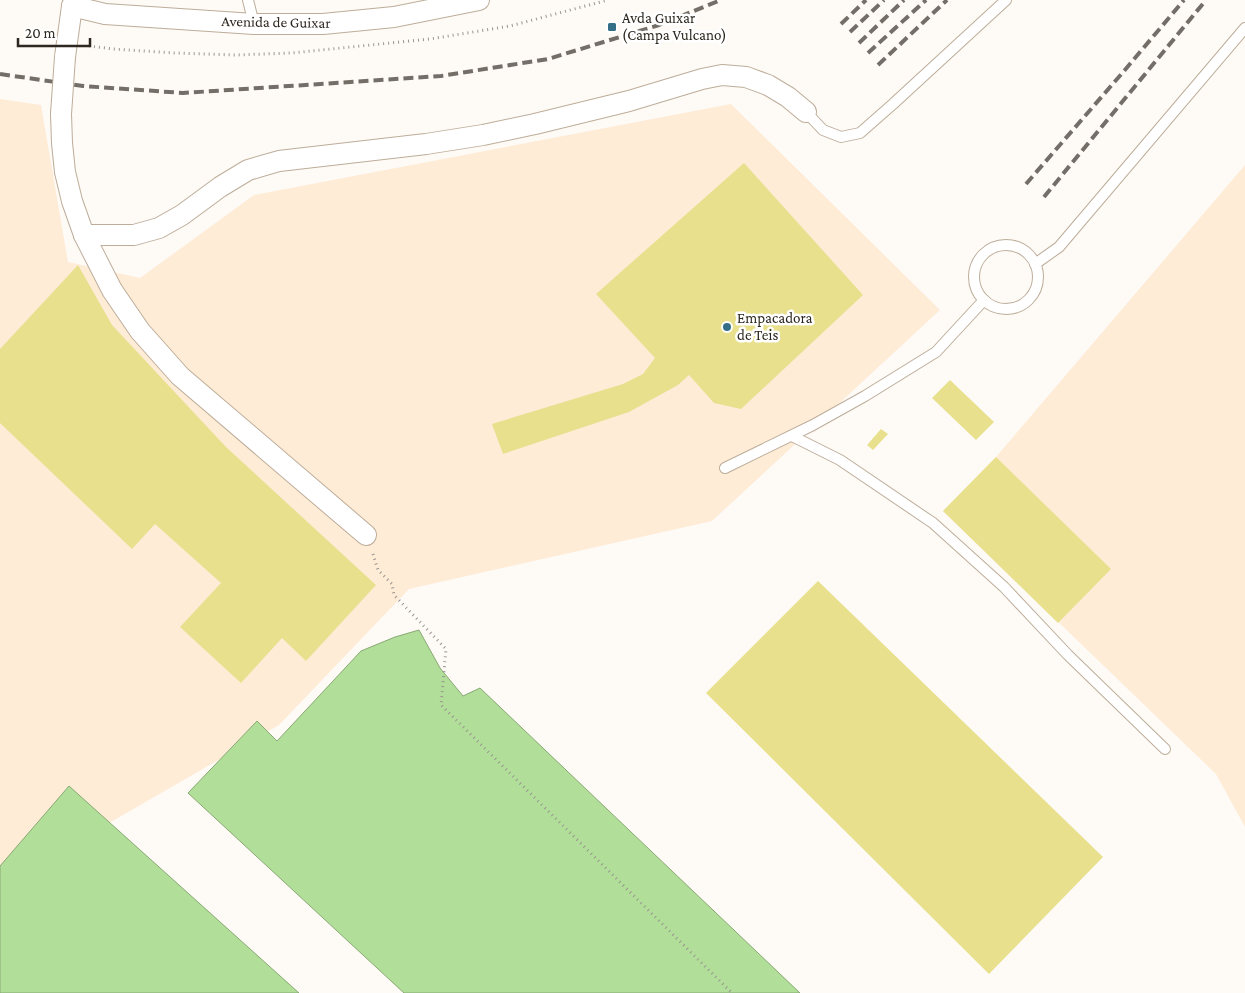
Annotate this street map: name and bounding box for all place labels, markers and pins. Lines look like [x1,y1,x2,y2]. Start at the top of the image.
place label: Avda Guixar (Campa Vulcano) [622,10,727,44]
marker: Avda Guixar (Campa Vulcano) [606,21,618,33]
place label: Empacadora de Teis [737,310,813,343]
marker: Empacadora de Teis [721,321,733,333]

